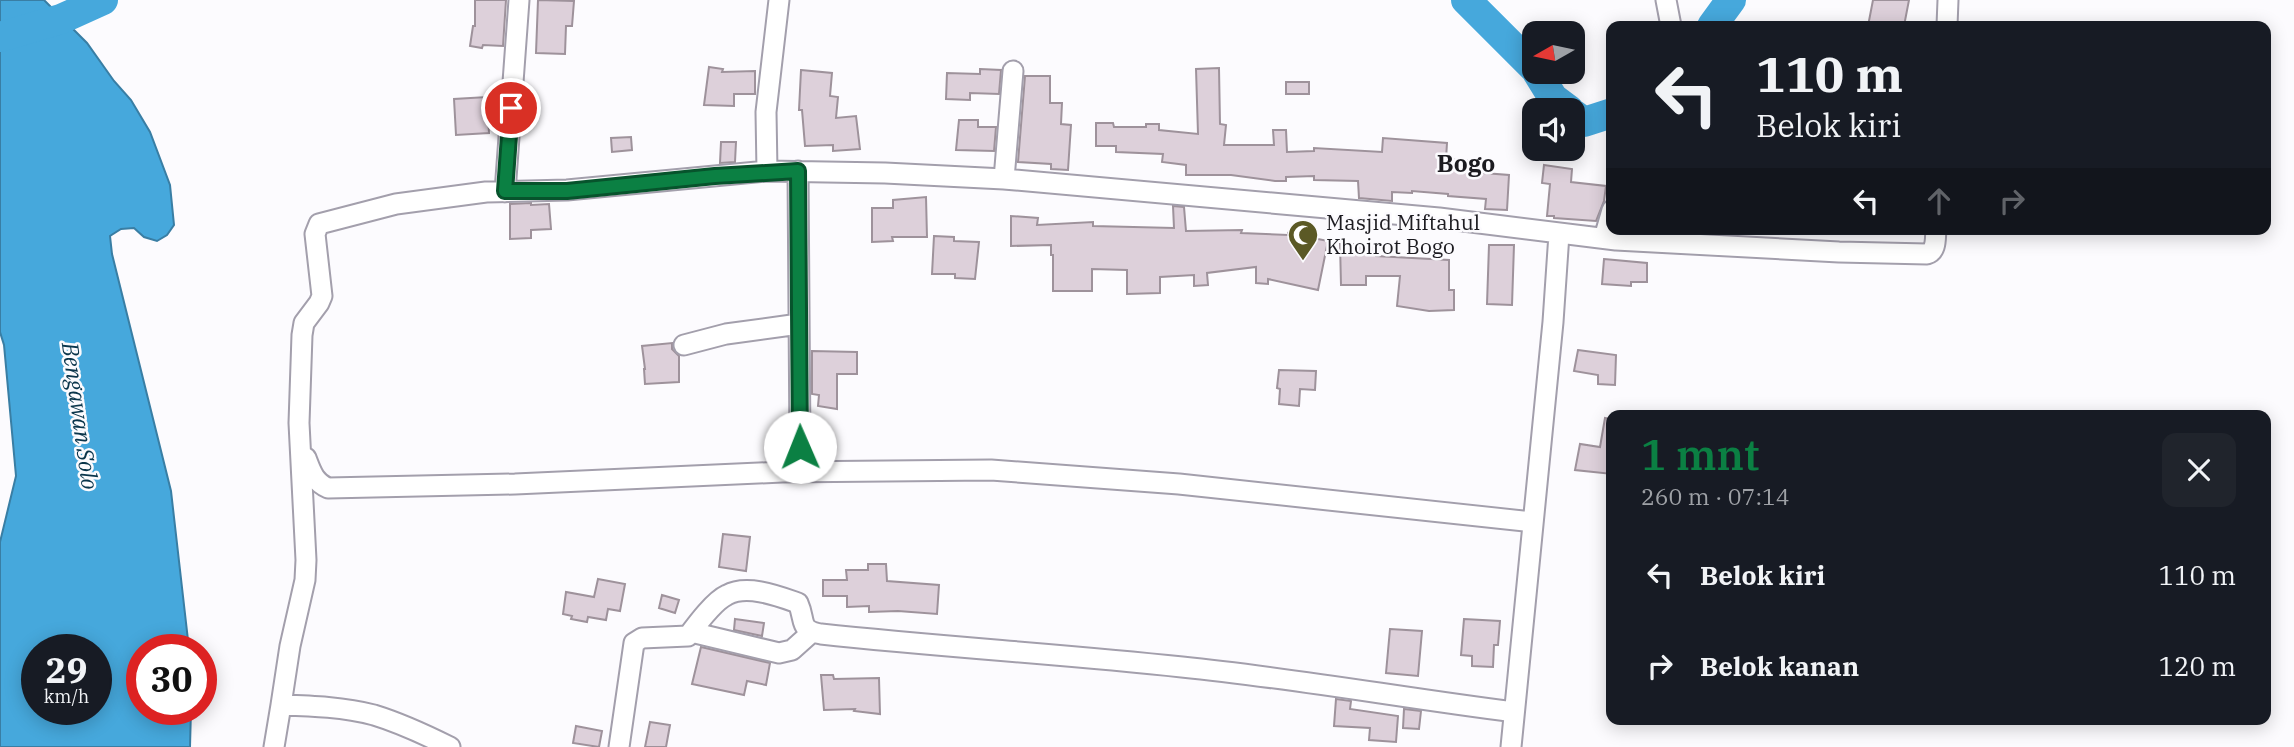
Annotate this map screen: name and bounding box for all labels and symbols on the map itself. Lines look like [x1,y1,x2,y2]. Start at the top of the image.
north arrow [1522,21,1586,84]
pin [481,78,541,138]
district label: Bogo [1437,147,1495,179]
place label: Masjid Miftahul Khoirot Bogo [1326,208,1480,260]
mosque icon: Masjid Miftahul Khoirot Bogo [1286,218,1320,262]
water label: Bengawan Solo [56,339,106,491]
position arrow [763,410,837,484]
speed limit sign: 30 [126,634,217,725]

